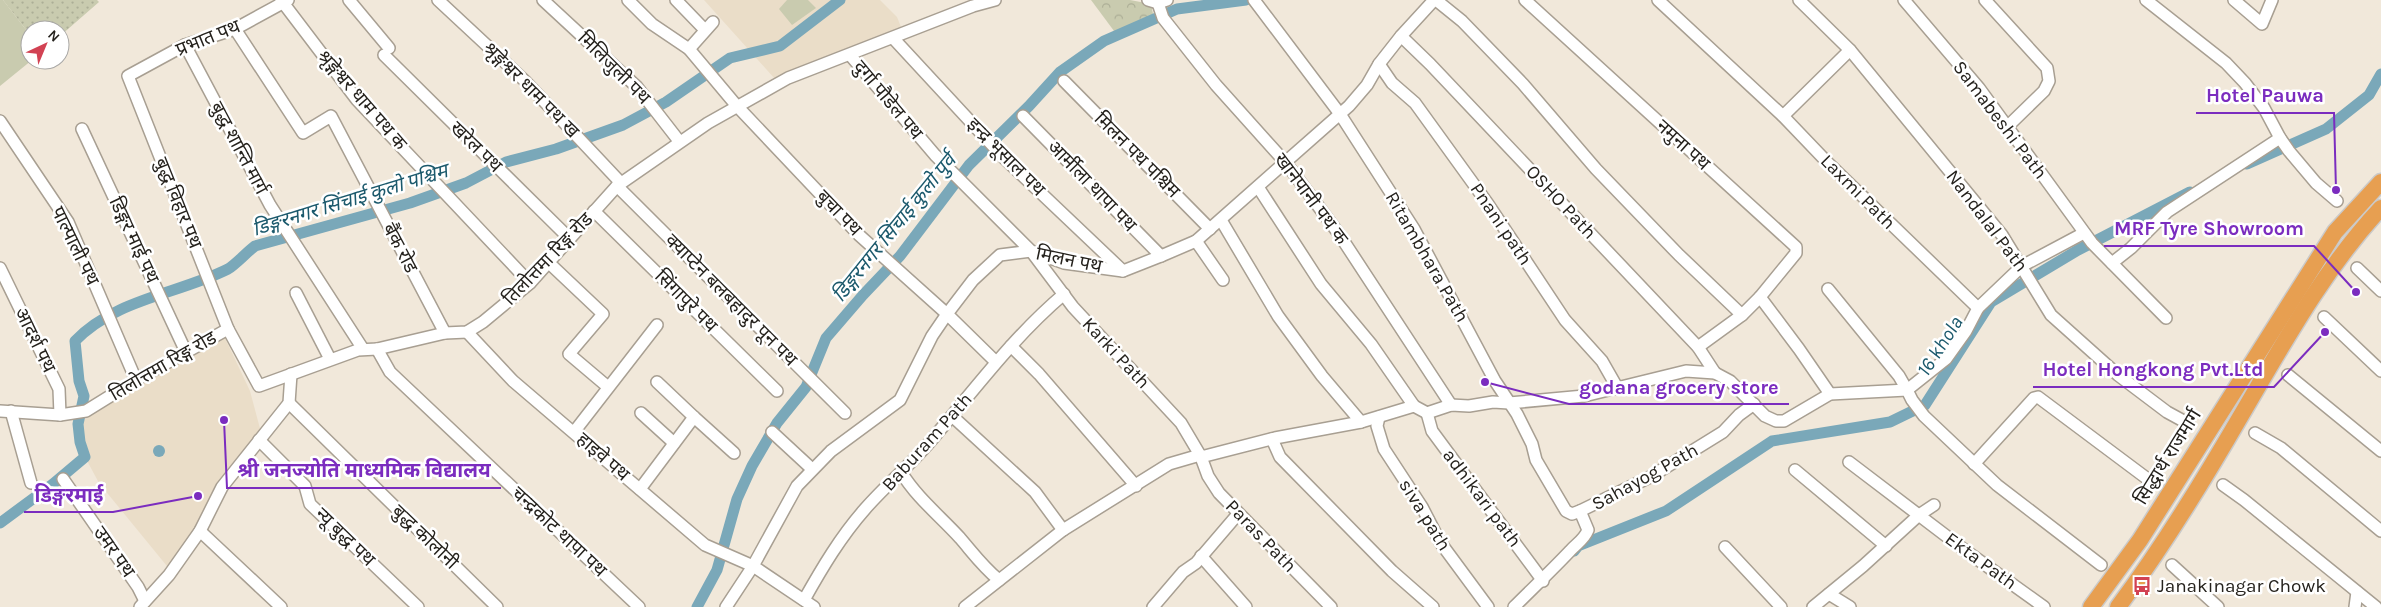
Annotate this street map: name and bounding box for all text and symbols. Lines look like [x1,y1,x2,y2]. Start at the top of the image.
street label: प्रभात पथ [173,15,244,61]
north arrow [20,20,70,70]
text: N [44,26,63,46]
street label: मिलिजुली पथ [572,27,655,110]
street label: श्रृङ्गेश्वर धाम पथ ख [478,37,584,143]
street label: श्रृङ्गेश्वर धाम पथ क [312,45,412,155]
street label: दुर्गा पौडेल पथ [848,55,929,145]
street label: Samabeshi Path [1948,57,2052,183]
callout: Hotel Pauwa [2196,78,2334,113]
text: Hotel Pauwa [2206,84,2324,107]
street label: बुद्ध शान्ति मार्ग [205,98,274,199]
street label: मिलन पथ पश्चिम [1090,108,1185,203]
street label: इन्द्र भूसाल पथ [962,113,1050,202]
street label: नमुना पथ [1651,115,1715,176]
street label: खरेल पथ [445,116,508,178]
street label: आर्मीला थापा पथ [1043,135,1142,237]
water label: डिङ्गरनगर सिंचाई कुलो पुर्व [827,146,964,307]
street label: खानेपानी पथ क [1269,148,1354,249]
street label: Laxmi Path [1816,150,1900,234]
street label: बुद्ध विहार पथ [149,154,207,253]
water label: डिङ्गरनगर सिंचाई कुलो पश्चिम [250,158,455,242]
street label: OSHO Path [1521,161,1601,243]
street label: Nandalal Path [1942,166,2032,276]
street label: Pnani path [1466,179,1536,269]
street label: बुचा पथ [811,185,867,242]
street label: Ritambhara Path [1381,188,1473,326]
street label: डिङ्गर माई पथ [104,193,165,287]
street label: पाल्पाली पथ [47,203,104,290]
street label: तिलोत्तमा रिङ्ग रोड [499,208,598,310]
callout: MRF Tyre Showroom [2104,211,2314,246]
text: MRF Tyre Showroom [2114,217,2304,240]
street label: बैंक रोड [378,219,423,277]
street label: क्याप्टेन बलबहादुर पून पथ [660,229,803,372]
street label: मिलन पथ [1034,242,1105,278]
street label: सिंगापुरे पथ [649,264,723,338]
street label: आदर्श पथ [10,303,61,377]
water label: 16 khola [1912,312,1968,380]
street label: Karki Path [1077,313,1155,393]
street label: तिलोत्तमा रिङ्ग रोड [106,326,221,405]
callout: Hotel Hongkong Pvt.Ltd [2033,352,2274,387]
text: Hotel Hongkong Pvt.Ltd [2042,358,2264,381]
callout: godana grocery store [1569,369,1789,404]
text: godana grocery store [1579,376,1779,399]
street label: Baburam Path [877,388,977,496]
street label: सिद्धार्थ राजमार्ग [2129,404,2207,509]
street label: हाइवे पथ [572,427,635,486]
street label: Sahayog Path [1588,439,1702,515]
street label: adhikari path [1438,445,1526,551]
callout: श्री जनज्योति माध्यमिक विद्यालय [227,453,501,488]
text: श्री जनज्योति माध्यमिक विद्यालय [237,458,491,482]
street label: siva path [1394,475,1456,555]
callout: डिङ्गरमाई [24,477,113,512]
street label: चन्द्रकोट थापा पथ [507,482,612,582]
text: डिङ्गरमाई [35,483,104,507]
street label: Paras Path [1221,495,1301,577]
street label: बुद्ध कोलोनी [387,500,463,575]
street label: न्यू बुद्ध पथ [310,503,380,572]
street label: उमर पथ [89,522,140,582]
street label: Ekta Path [1941,528,2021,594]
bus stop icon: Janakinagar Chowk [2131,575,2153,597]
place label: Janakinagar Chowk [2157,575,2326,597]

